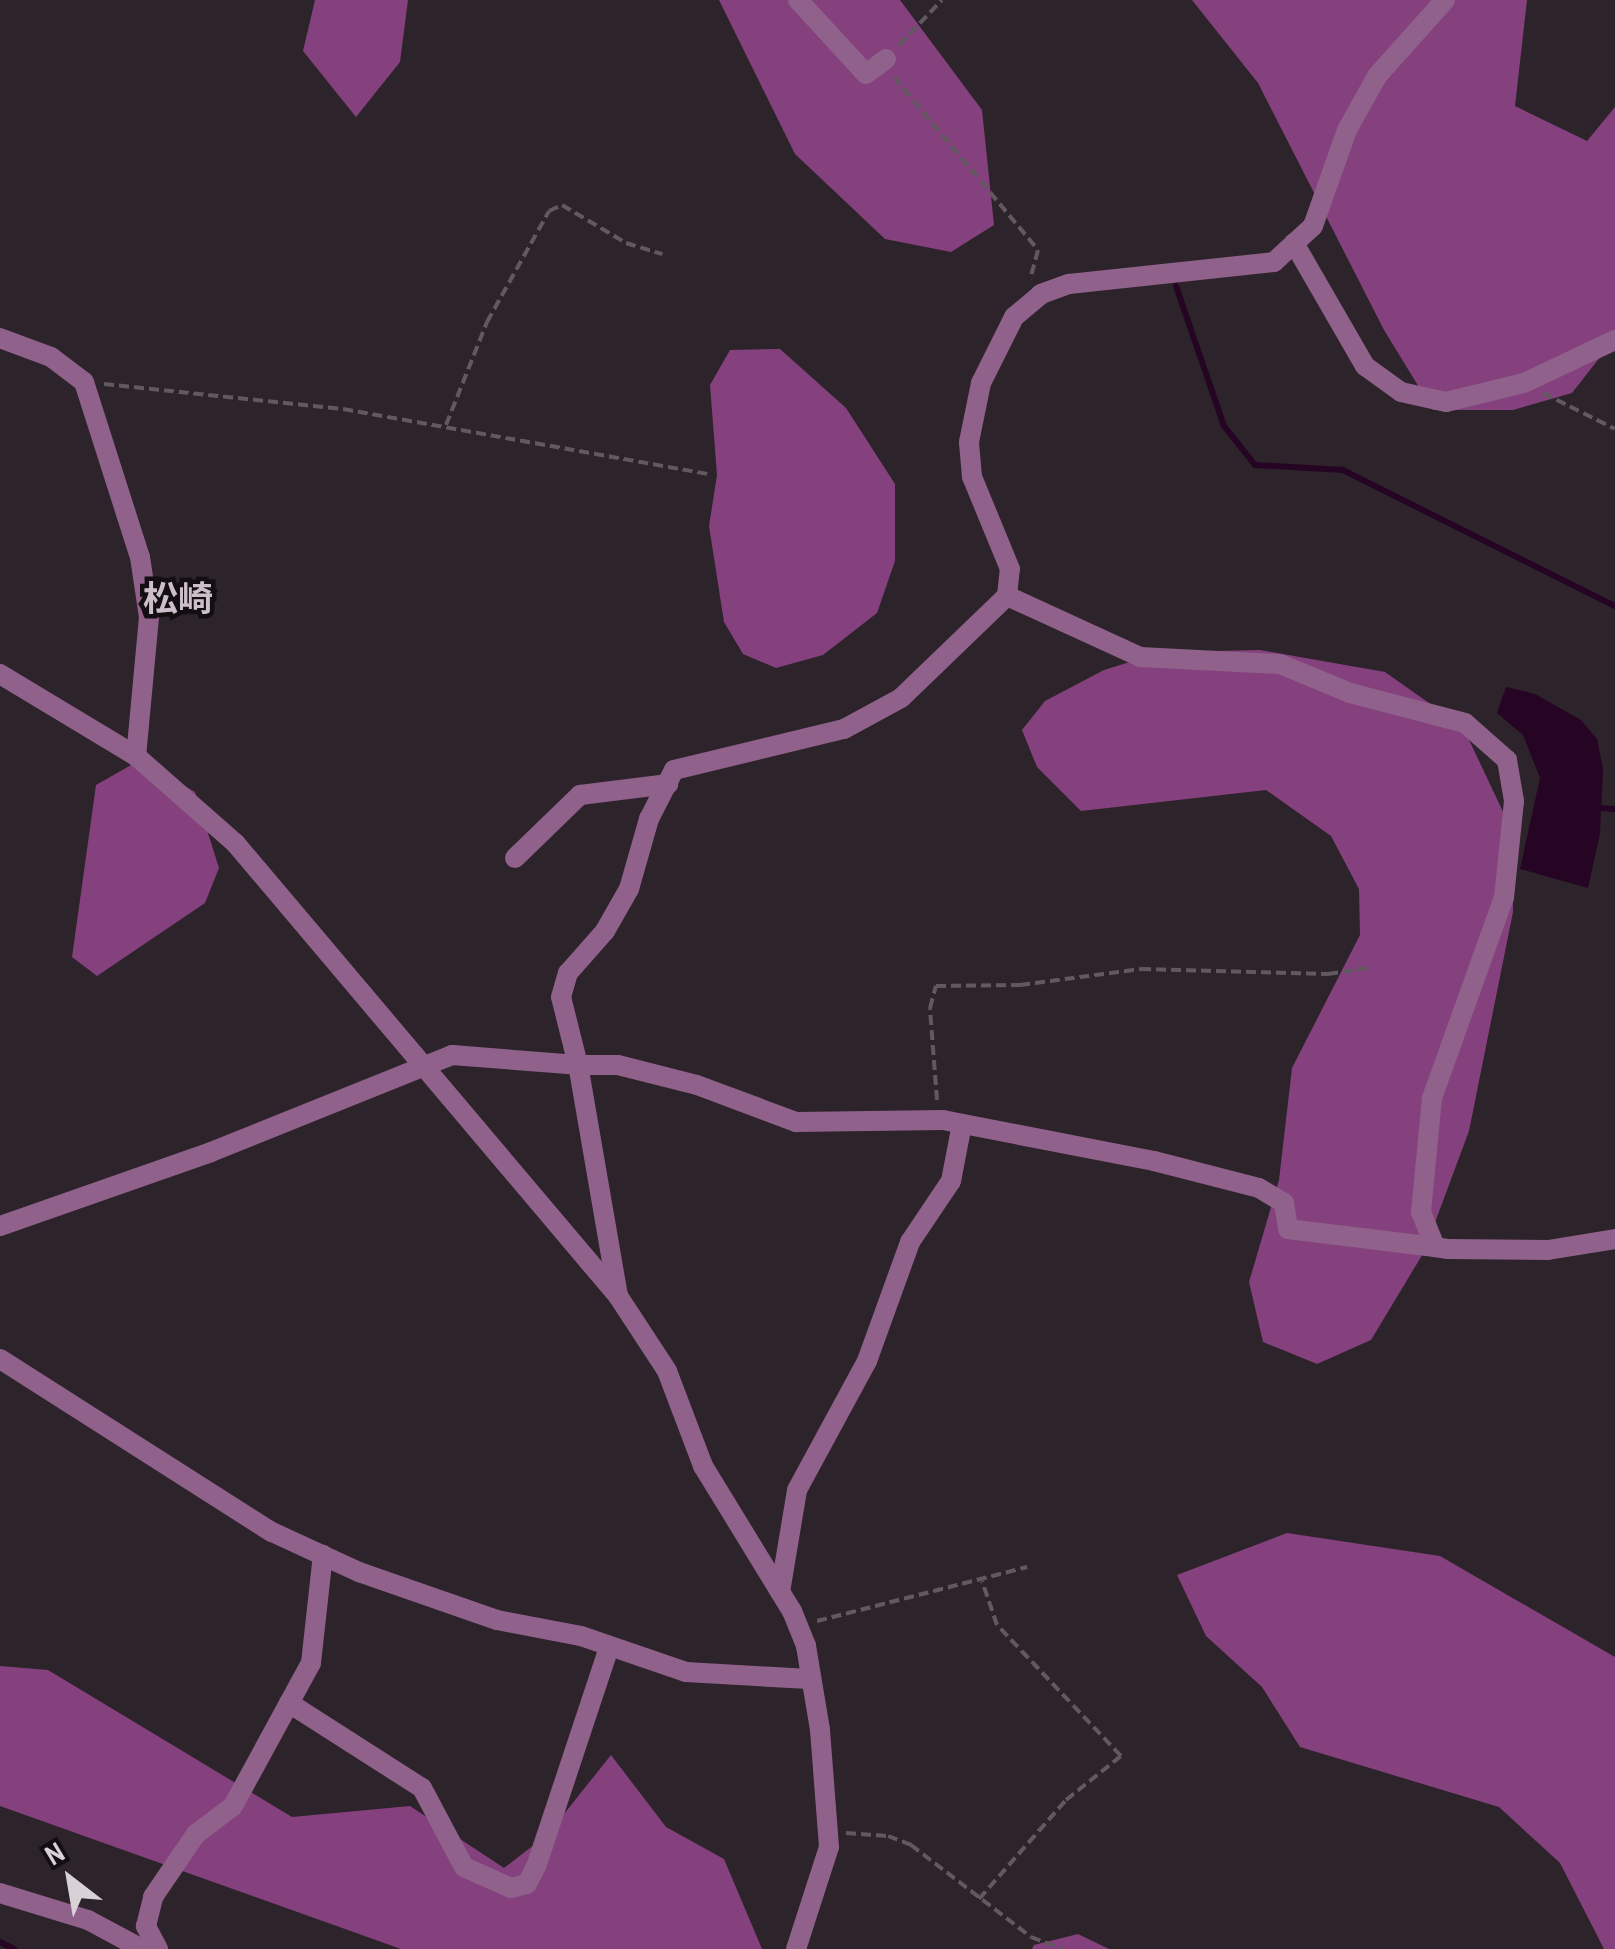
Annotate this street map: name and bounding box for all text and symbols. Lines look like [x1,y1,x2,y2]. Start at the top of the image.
district label: 松崎 [143,578,213,620]
north arrow [20,1829,120,1929]
text: N [38,1833,71,1874]

